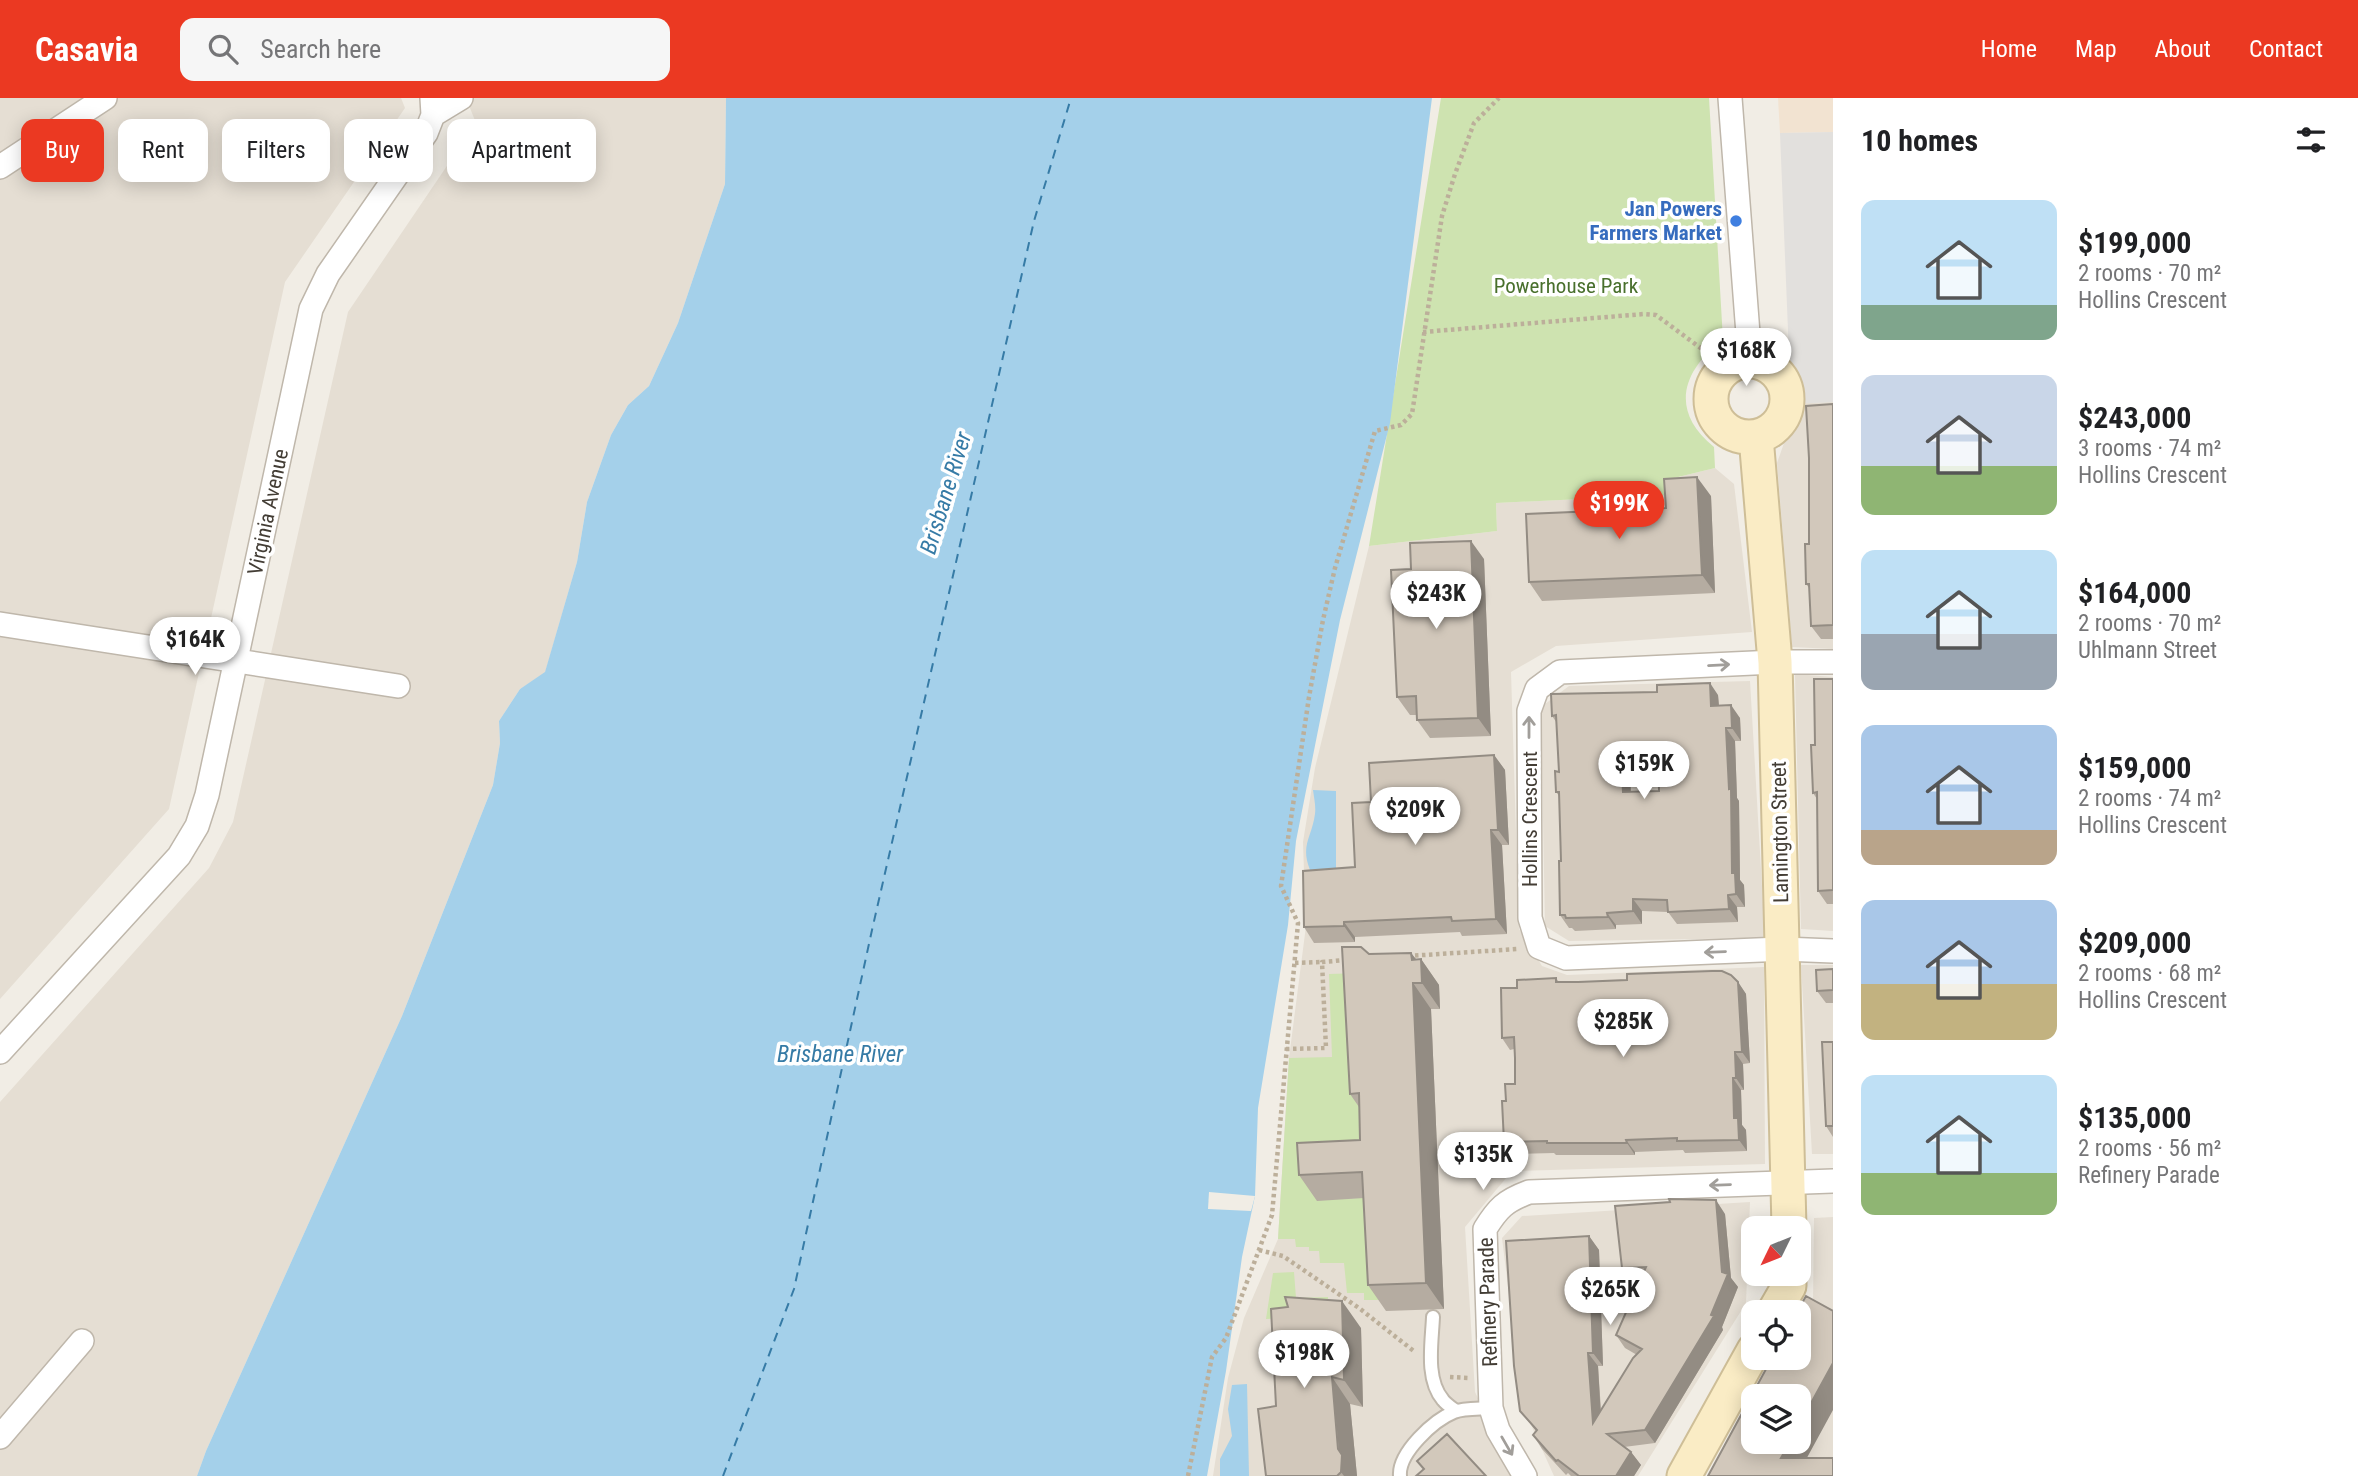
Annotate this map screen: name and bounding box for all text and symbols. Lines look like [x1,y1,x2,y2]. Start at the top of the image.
search box [180,18,670,81]
text: Casavia [35,30,138,69]
icon: search [204,30,242,68]
text: Search here [260,34,381,64]
text: Home [1981,35,2037,63]
text: Map [2075,35,2117,63]
text: About [2155,35,2211,63]
text: Contact [2249,35,2323,63]
chip: Buy [21,119,104,182]
chip: Rent [118,119,208,182]
chip: Filters [222,119,330,182]
chip: New [344,119,433,182]
chip: Apartment [447,119,596,182]
icon: filters [2292,121,2330,159]
text: 10 homes [1861,123,1978,158]
place label: Jan Powers Farmers Market [1589,197,1722,245]
marker: Jan Powers Farmers Market [1728,213,1744,229]
text: $199,000 [2078,225,2191,260]
icon: home [1917,228,2001,312]
text: 2 rooms · 70 m² [2078,260,2221,287]
park label: Powerhouse Park [1494,274,1639,298]
text: Hollins Crescent [2078,287,2227,314]
pin: $168K [1697,328,1795,388]
text: $168K [1716,337,1776,364]
text: $243,000 [2078,400,2191,435]
icon: home [1917,403,2001,487]
water label: Brisbane River [915,428,978,557]
text: 3 rooms · 74 m² [2078,435,2221,462]
street label: Virginia Avenue [243,447,293,577]
text: Hollins Crescent [2078,462,2227,489]
pin: $199K [1570,482,1668,541]
text: $199K [1589,490,1649,517]
pin: $243K [1387,572,1485,631]
text: $164,000 [2078,575,2191,610]
icon: home [1917,578,2001,662]
text: $243K [1406,580,1466,607]
text: 2 rooms · 70 m² [2078,610,2221,637]
pin: $164K [146,618,244,677]
text: $164K [165,626,225,653]
text: Uhlmann Street [2078,637,2217,664]
one-way arrow [1708,658,1731,671]
one-way arrow [1522,716,1536,739]
pin: $159K [1595,742,1693,801]
text: $159K [1614,750,1674,777]
text: $159,000 [2078,750,2191,785]
street label: Hollins Crescent [1518,751,1542,887]
icon: home [1917,753,2001,837]
street label: Lamington Street [1767,761,1793,903]
text: 2 rooms · 74 m² [2078,785,2221,812]
pin: $209K [1366,788,1464,847]
text: $209K [1385,796,1445,823]
text: Hollins Crescent [2078,812,2227,839]
text: $209,000 [2078,925,2191,960]
icon: home [1917,928,2001,1012]
one-way arrow [1703,945,1726,958]
text: 2 rooms · 68 m² [2078,960,2221,987]
text: Hollins Crescent [2078,987,2227,1014]
pin: $285K [1574,1000,1672,1059]
text: $285K [1593,1008,1653,1035]
water label: Brisbane River [777,1041,904,1068]
text: $135,000 [2078,1100,2191,1135]
icon: home [1917,1103,2001,1187]
pin: $135K [1434,1132,1532,1192]
text: 2 rooms · 56 m² [2078,1135,2221,1162]
text: $135K [1453,1141,1513,1168]
text: Refinery Parade [2078,1162,2220,1189]
one-way arrow [1709,1178,1732,1191]
north arrow [1741,1216,1811,1286]
map controls [1741,1216,1811,1454]
street label: Refinery Parade [1474,1237,1502,1367]
pin: $265K [1561,1268,1659,1327]
text: $265K [1580,1276,1640,1303]
button: locate [1741,1300,1811,1370]
pin: $198K [1255,1330,1353,1390]
text: $198K [1274,1339,1334,1366]
button: layers [1741,1384,1811,1454]
one-way arrow [1500,1436,1514,1456]

